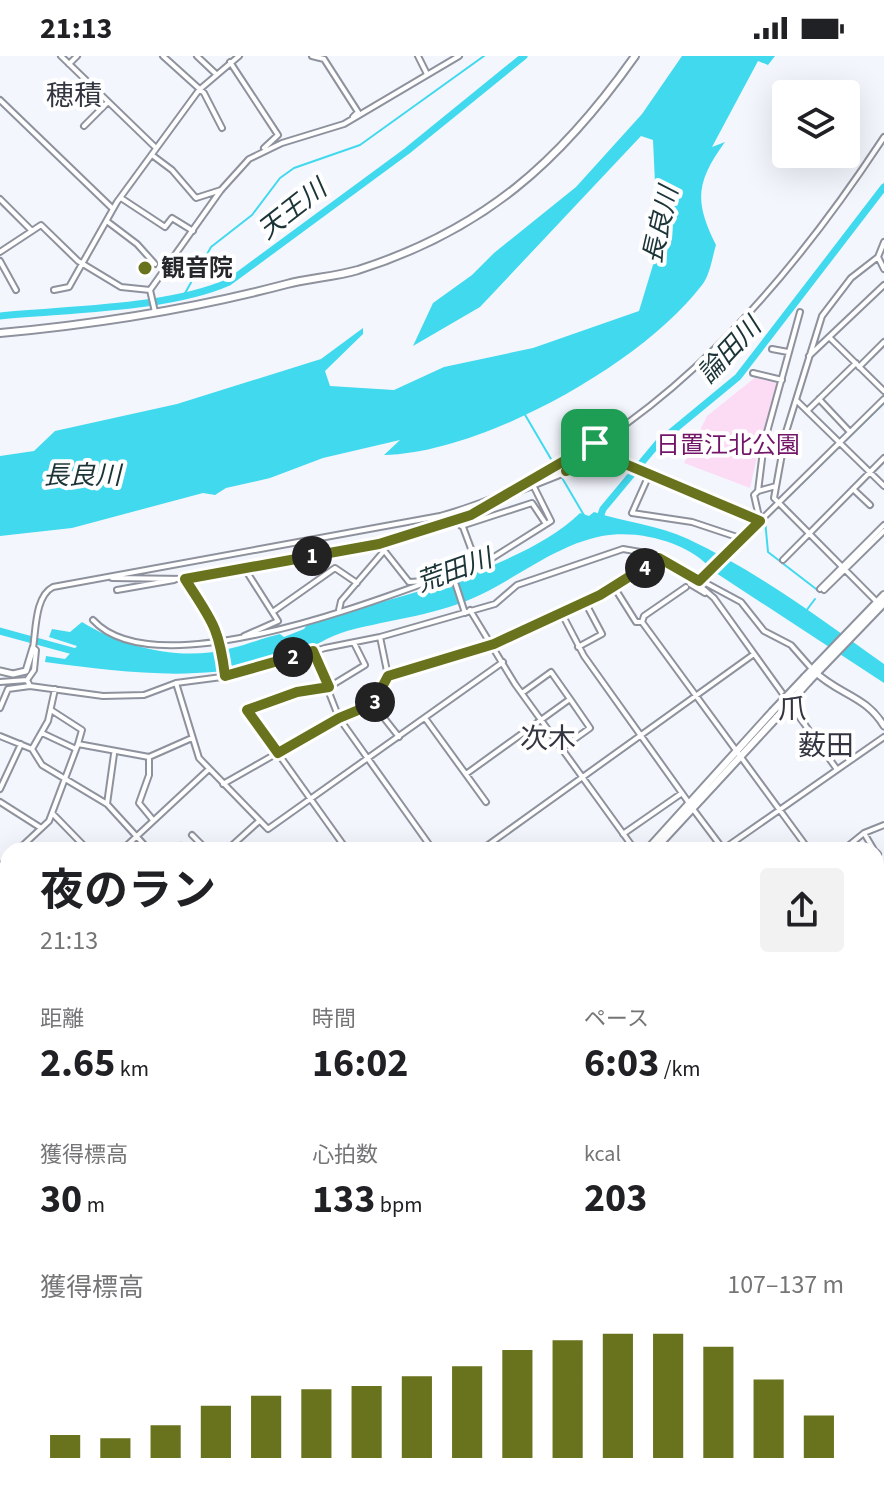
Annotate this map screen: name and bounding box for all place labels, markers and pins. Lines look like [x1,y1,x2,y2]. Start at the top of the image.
place label: 観音院 [161,251,233,286]
marker: 観音院 [136,259,154,277]
pin [561,409,629,477]
pin: 1 [292,536,332,576]
pin: 4 [625,548,665,588]
pin: 2 [273,637,313,677]
pin: 3 [355,682,395,722]

